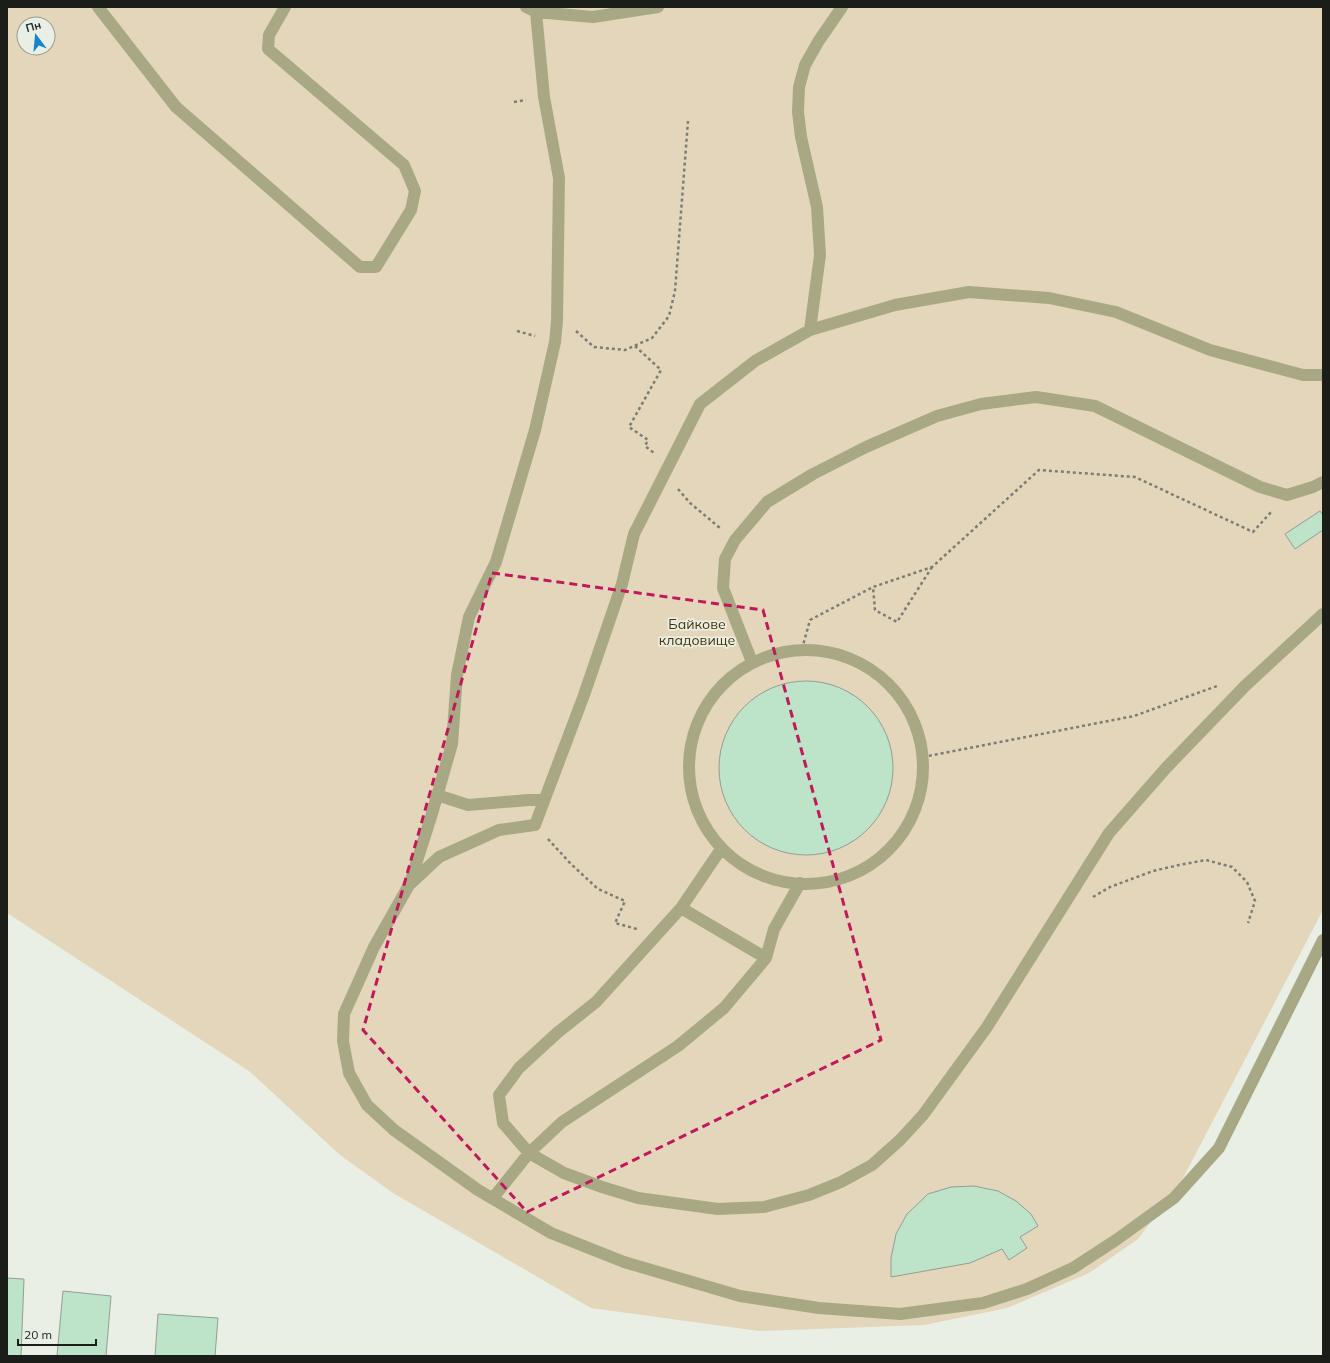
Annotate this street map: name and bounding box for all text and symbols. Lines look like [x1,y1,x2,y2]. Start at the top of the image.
north arrow [16,16,56,56]
text: Пн [24,17,43,35]
park label: Байкове кладовище [659,615,736,649]
scale bar [18,1321,96,1347]
text: 20 m [24,1327,52,1342]

